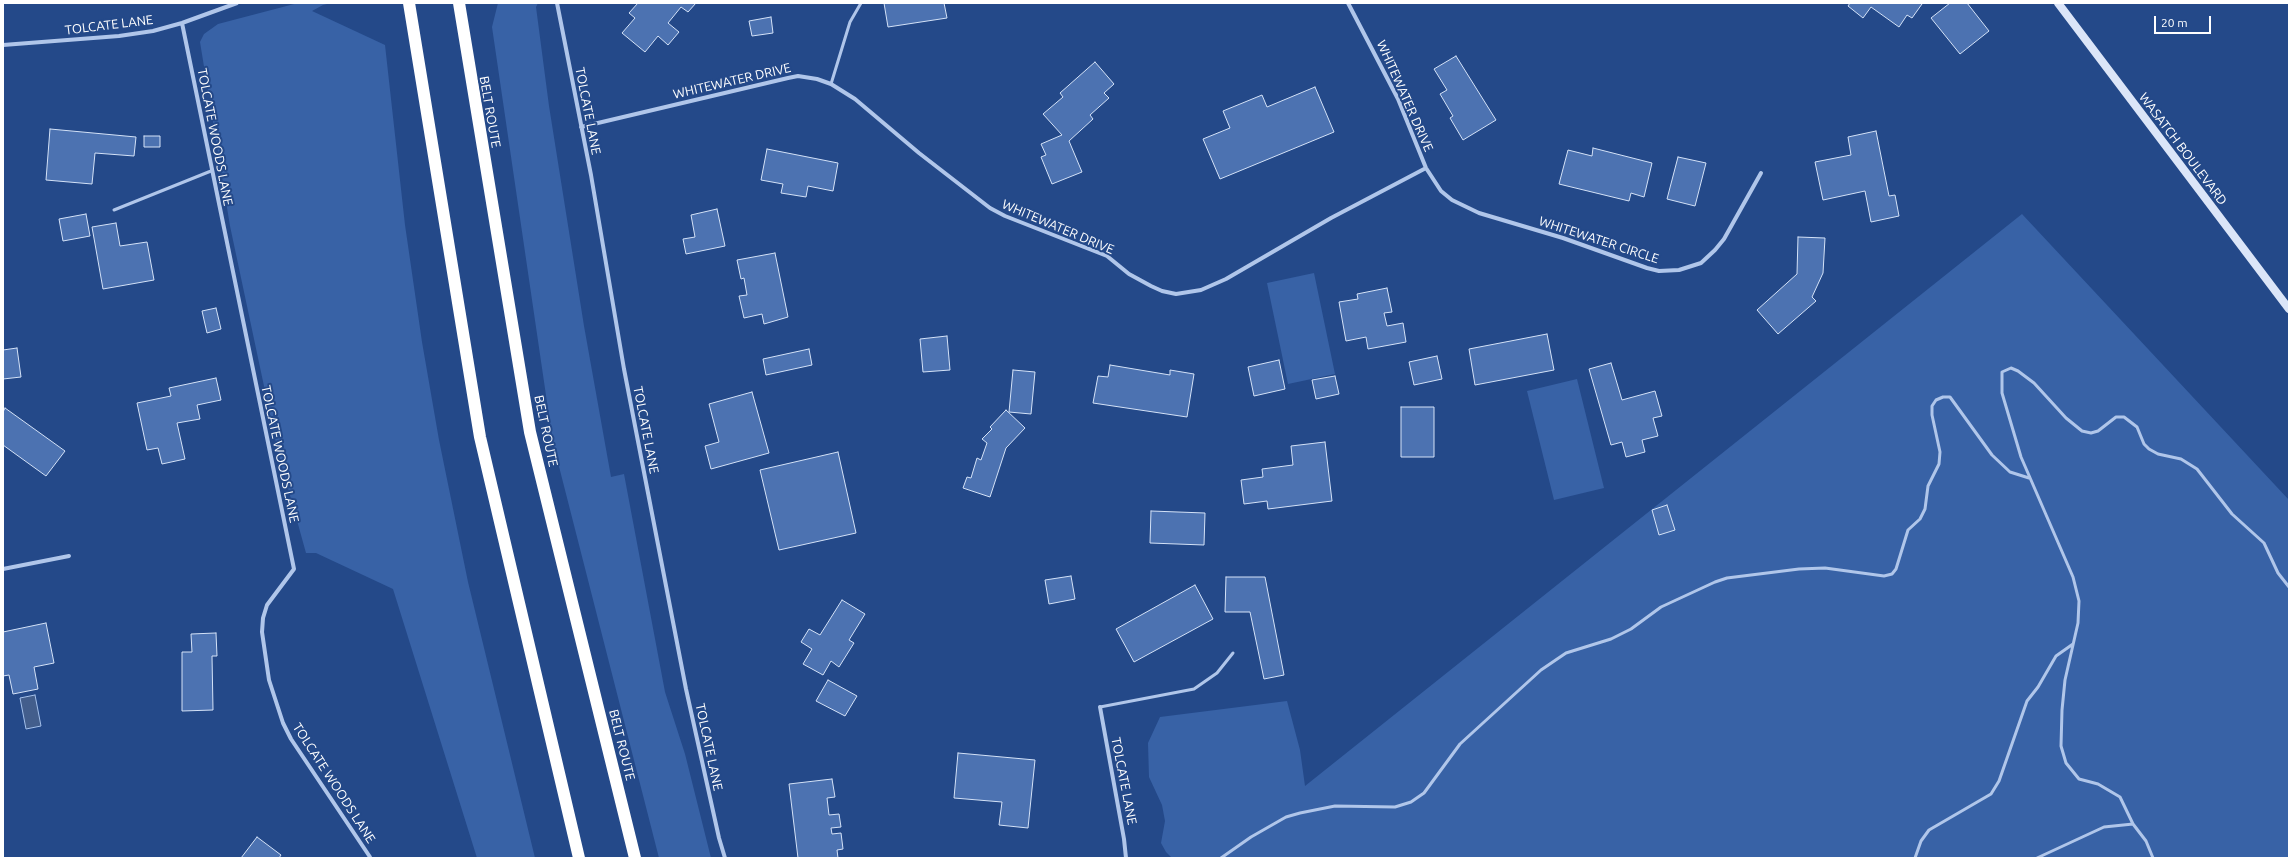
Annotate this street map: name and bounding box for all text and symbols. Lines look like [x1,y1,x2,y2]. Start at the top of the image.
scale bar [2156,8,2213,34]
street label: TOLCATE LANE [64,12,154,38]
text: 20 m [2161,16,2188,29]
street label: WHITEWATER DRIVE [1373,38,1437,154]
street label: WHITEWATER DRIVE [672,60,792,102]
street label: TOLCATE LANE [572,66,604,156]
street label: TOLCATE WOODS LANE [194,67,236,207]
street label: BELT ROUTE [476,75,504,149]
street label: WASATCH BOULEVARD [2136,90,2230,208]
street label: WHITEWATER DRIVE [1000,196,1116,258]
street label: WHITEWATER CIRCLE [1537,213,1661,267]
street label: TOLCATE WOODS LANE [258,384,302,524]
street label: TOLCATE LANE [630,385,662,475]
street label: BELT ROUTE [531,394,561,468]
street label: TOLCATE LANE [692,702,726,792]
street label: BELT ROUTE [606,708,638,782]
street label: TOLCATE WOODS LANE [289,720,379,846]
street label: TOLCATE LANE [1108,736,1140,826]

